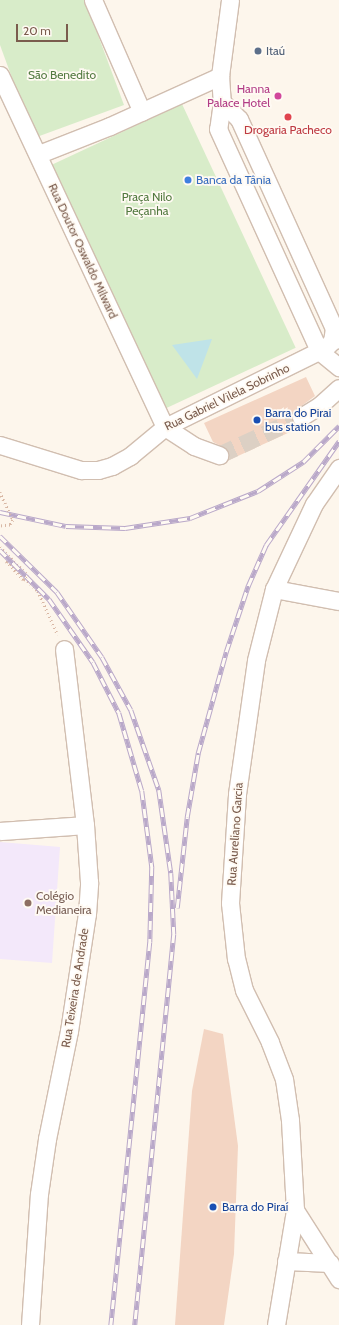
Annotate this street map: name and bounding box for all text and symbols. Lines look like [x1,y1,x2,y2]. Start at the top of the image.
scale bar [18,16,70,42]
text: 20 m [23,23,51,38]
place label: Itaú [266,44,285,58]
marker: Itaú [253,46,263,56]
park label: São Benedito [28,68,96,82]
place label: Hanna Palace Hotel [207,82,270,110]
marker: Hanna Palace Hotel [273,91,283,101]
marker: Drogaria Pacheco [283,112,293,122]
place label: Drogaria Pacheco [244,123,332,137]
place label: Banca da Tânia [196,173,271,187]
marker: Banca da Tânia [183,175,193,185]
street label: Rua Doutor Oswaldo Milward [45,181,121,321]
park label: Praça Nilo Peçanha [122,190,172,218]
street label: Rua Gabriel Vilela Sobrinho [162,360,292,434]
place label: Barra do Pirai bus station [265,406,331,434]
marker: Barra do Pirai bus station [252,415,262,425]
street label: Rua Aureliano Garcia [224,782,246,886]
place label: Colégio Medianeira [36,889,92,917]
marker: Colégio Medianeira [23,898,33,908]
street label: Rua Teixeira de Andrade [58,927,92,1049]
place label: Barra do Piraí [222,1200,288,1214]
marker: Barra do Piraí [207,1201,219,1213]

